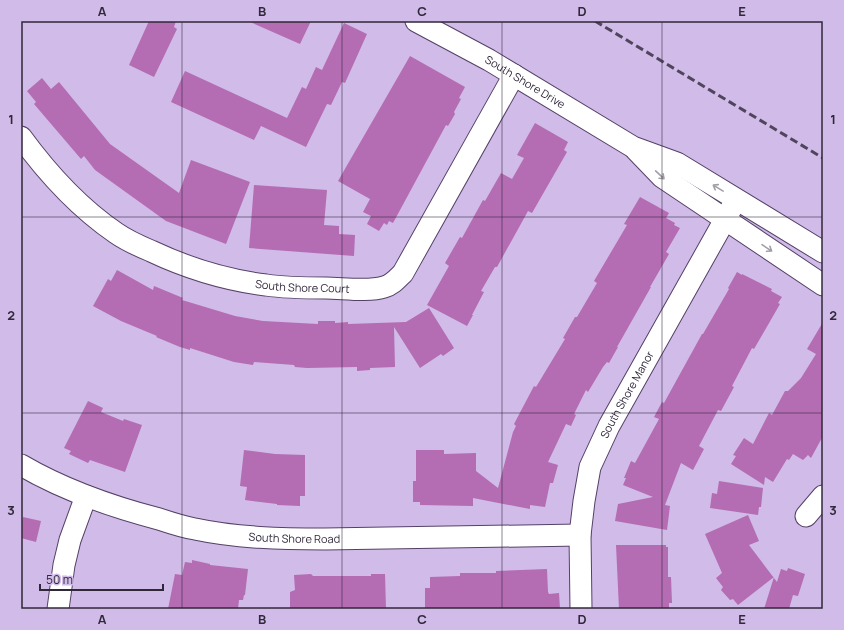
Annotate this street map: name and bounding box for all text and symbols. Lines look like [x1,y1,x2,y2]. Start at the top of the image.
text: A [98,2,107,20]
text: B [258,2,266,20]
text: C [417,2,427,20]
text: D [577,2,587,20]
text: E [738,2,746,20]
street label: South Shore Drive [483,51,569,112]
text: 1 [8,110,14,128]
text: 1 [830,110,836,128]
one-way arrow [655,170,665,179]
one-way arrow [712,184,724,192]
one-way arrow [761,245,773,253]
street label: South Shore Court [254,276,350,296]
text: 2 [7,306,15,324]
text: 2 [829,306,837,324]
street label: South Shore Manor [596,348,657,441]
text: 3 [7,501,15,519]
text: 3 [829,501,837,519]
street label: South Shore Road [248,529,340,546]
scale bar [40,566,163,592]
text: 50 m [46,571,73,588]
text: A [98,610,107,628]
text: B [258,610,266,628]
text: C [417,610,427,628]
text: D [577,610,587,628]
text: E [738,610,746,628]

